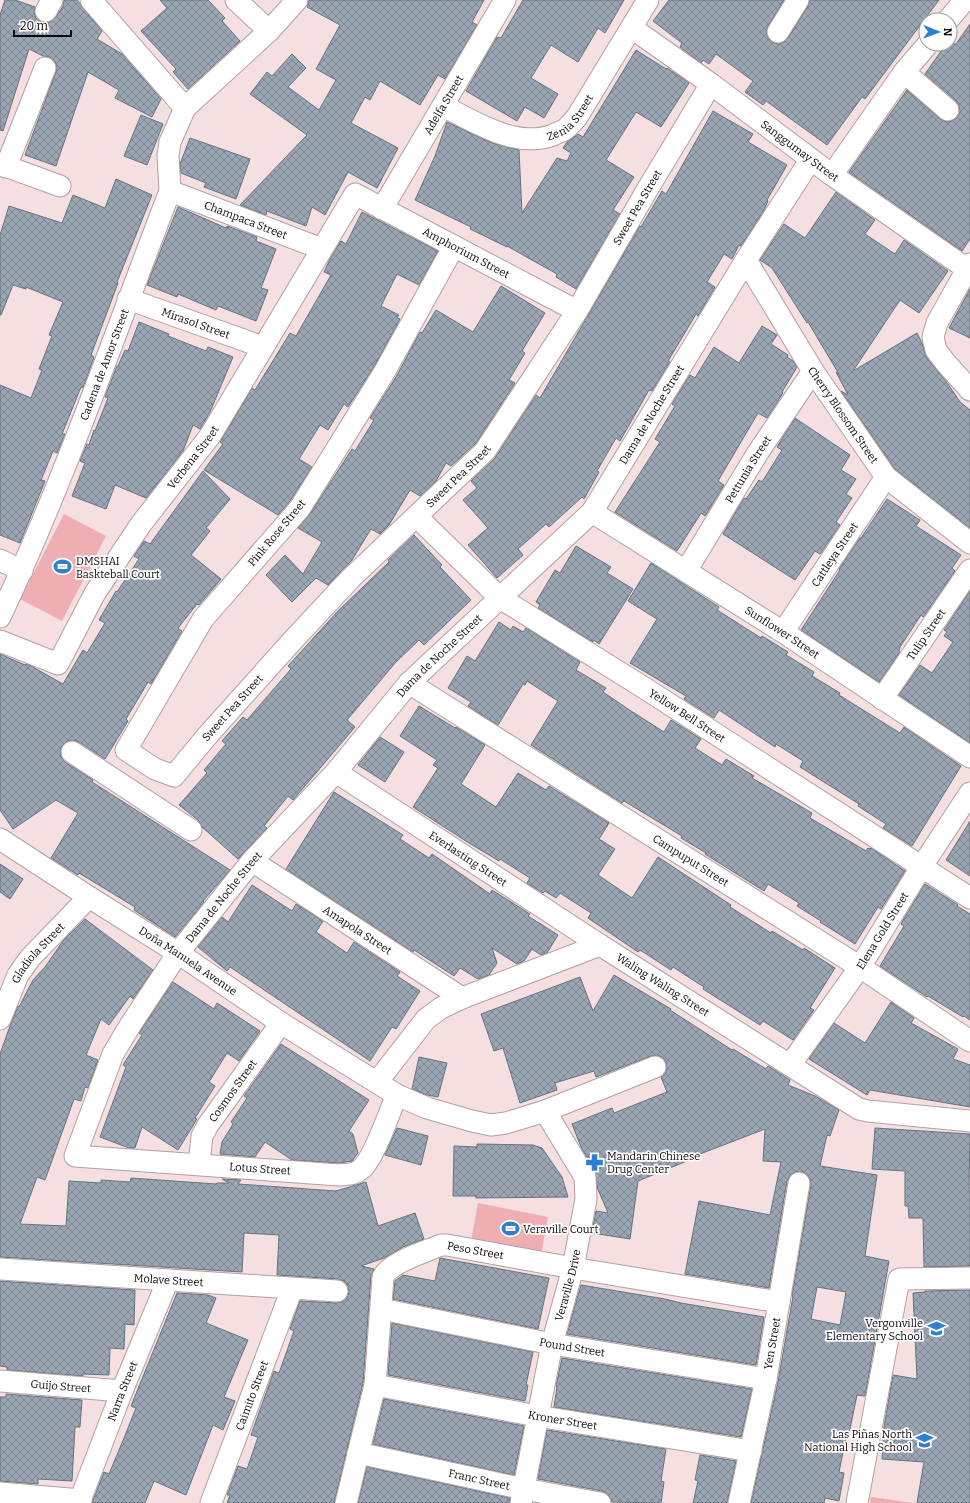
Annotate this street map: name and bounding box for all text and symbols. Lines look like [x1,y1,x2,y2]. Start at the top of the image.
scale bar [14,12,71,38]
north arrow [918,12,958,52]
text: 20 m [20,19,49,33]
text: N [941,28,954,37]
street label: Adelfa Street [421,73,466,137]
street label: Zenia Street [545,92,596,143]
street label: Sanggumay Street [758,117,841,184]
street label: Sweet Pea Street [610,167,664,247]
street label: Champaca Street [202,198,289,242]
street label: Amphorium Street [420,224,512,281]
street label: Mirasol Street [160,305,232,341]
street label: Cadena de Amor Street [77,307,131,422]
street label: Dama de Noche Street [616,363,687,466]
street label: Cherry Blossom Street [805,364,881,466]
street label: Verbena Street [165,423,221,491]
street label: Pettunia Street [722,433,774,505]
street label: Sweet Pea Street [423,443,494,510]
street label: Pink Rose Street [245,497,309,569]
street label: Cattleya Street [808,520,861,589]
place label: DMSHAI Baskteball Court [76,555,160,581]
sports icon: DMSHAI Baskteball Court [53,557,73,577]
street label: Sunflower Street [743,603,822,661]
street label: Tulip Street [904,606,948,663]
street label: Dama de Noche Street [394,612,485,700]
street label: Sweet Pea Street [199,672,265,744]
street label: Yellow Bell Street [646,686,728,745]
street label: Everlasting Street [427,828,510,889]
street label: Campuput Street [650,832,731,889]
street label: Dama de Noche Street [183,849,264,945]
street label: Elena Gold Street [854,890,911,972]
street label: Amapola Street [321,903,394,957]
street label: Gladiola Street [9,920,67,985]
street label: Doña Manuela Avenue [137,924,240,998]
street label: Waling Waling Street [614,951,712,1019]
street label: Cosmos Street [206,1057,259,1124]
place label: Mandarin Chinese Drug Center [607,1150,700,1176]
pharmacy icon: Mandarin Chinese Drug Center [584,1152,604,1172]
street label: Lotus Street [229,1160,291,1178]
sports icon: Veraville Court [500,1219,520,1239]
place label: Veraville Court [523,1223,598,1236]
street label: Peso Street [446,1239,505,1262]
street label: Veraville Drive [552,1248,583,1323]
street label: Molave Street [133,1271,204,1289]
street label: Yen Street [761,1316,783,1370]
place label: Vergonville Elementary School [826,1317,923,1343]
school or university icon: Vergonville Elementary School [926,1319,946,1339]
street label: Pound Street [538,1335,606,1359]
street label: Narra Street [105,1359,140,1423]
street label: Caimito Street [233,1359,271,1432]
street label: Guijo Street [30,1377,92,1395]
street label: Kroner Street [527,1408,598,1432]
place label: Las Piñas North National High School [804,1428,912,1454]
school or university icon: Las Piñas North National High School [915,1430,935,1450]
street label: Franc Street [447,1466,511,1492]

